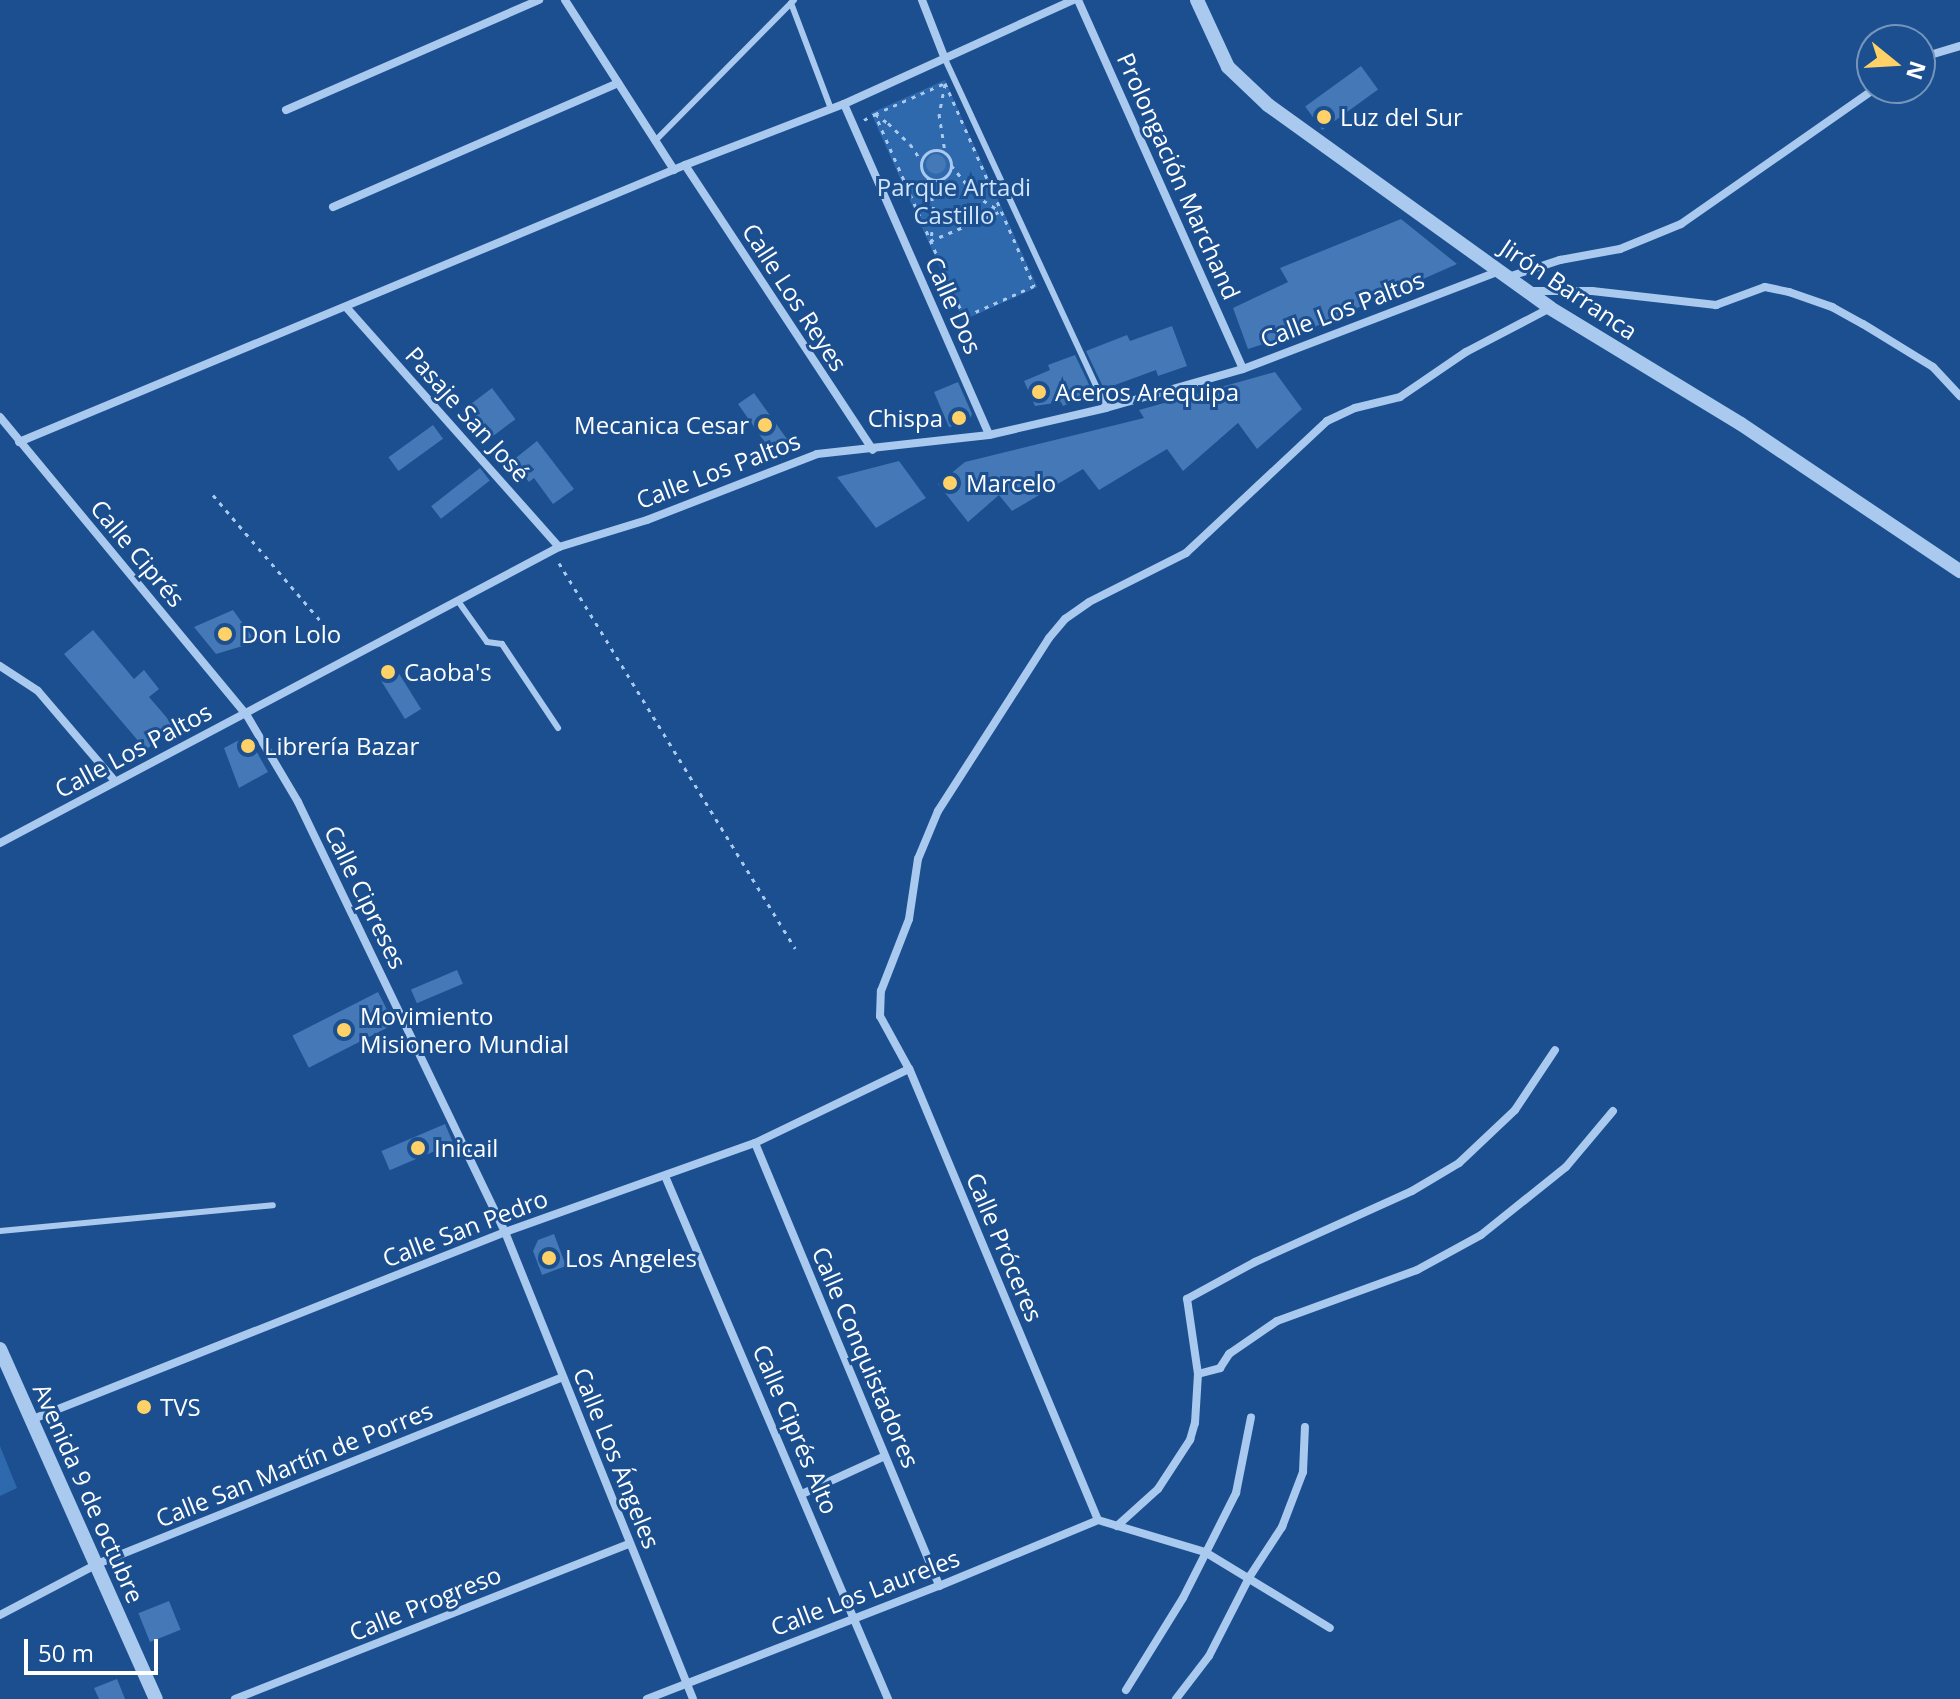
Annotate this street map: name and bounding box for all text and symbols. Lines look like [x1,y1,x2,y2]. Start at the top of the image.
north arrow [1856,24,1936,104]
street label: Prolongación Marchand [1112,48,1246,304]
text: N [1900,58,1934,84]
place label: Luz del Sur [1340,103,1463,131]
marker: Luz del Sur [1315,108,1333,126]
park label: Parque Artadi Castillo [877,173,1031,229]
street label: Calle Los Reyes [737,218,853,376]
street label: Jirón Barranca [1495,233,1643,345]
street label: Calle Dos [920,252,988,358]
street label: Calle Los Paltos [1256,265,1428,353]
street label: Pasaje San José [400,341,536,487]
place label: Aceros Arequipa [1055,378,1239,406]
marker: Aceros Arequipa [1030,383,1048,401]
place label: Chispa [868,404,943,432]
marker: Chispa [950,409,968,427]
place label: Mecanica Cesar [574,411,749,439]
marker: Mecanica Cesar [756,416,774,434]
street label: Calle Los Paltos [632,426,804,514]
place label: Marcelo [966,469,1056,497]
marker: Marcelo [941,474,959,492]
street label: Calle Ciprés [85,494,191,612]
place label: Don Lolo [241,620,341,648]
marker: Don Lolo [216,625,234,643]
place label: Caoba's [404,658,492,686]
marker: Caoba's [379,663,397,681]
street label: Calle Los Paltos [50,697,216,803]
place label: Librería Bazar [264,732,419,760]
marker: Librería Bazar [239,737,257,755]
street label: Calle Cipreses [319,821,413,973]
place label: Movimiento Misionero Mundial [360,1002,569,1058]
marker: Movimiento Misionero Mundial [335,1021,353,1039]
place label: Inicail [434,1134,498,1162]
marker: Inicail [409,1139,427,1157]
street label: Calle Próceres [961,1168,1049,1326]
street label: Calle San Pedro [378,1183,552,1273]
street label: Calle Conquistadores [806,1242,926,1472]
place label: Los Angeles [565,1244,697,1272]
marker: Los Angeles [540,1249,558,1267]
street label: Calle Ciprés Alto [747,1340,845,1518]
street label: Calle Los Ángeles [568,1363,666,1553]
street label: Avenida 9 de octubre [28,1379,150,1607]
place label: TVS [160,1393,201,1421]
street label: Calle San Martín de Porres [151,1395,437,1533]
marker: TVS [135,1398,153,1416]
street label: Calle Los Laureles [767,1543,963,1641]
street label: Calle Progreso [345,1559,505,1647]
scale bar [28,1623,162,1673]
text: 50 m [38,1636,94,1669]

